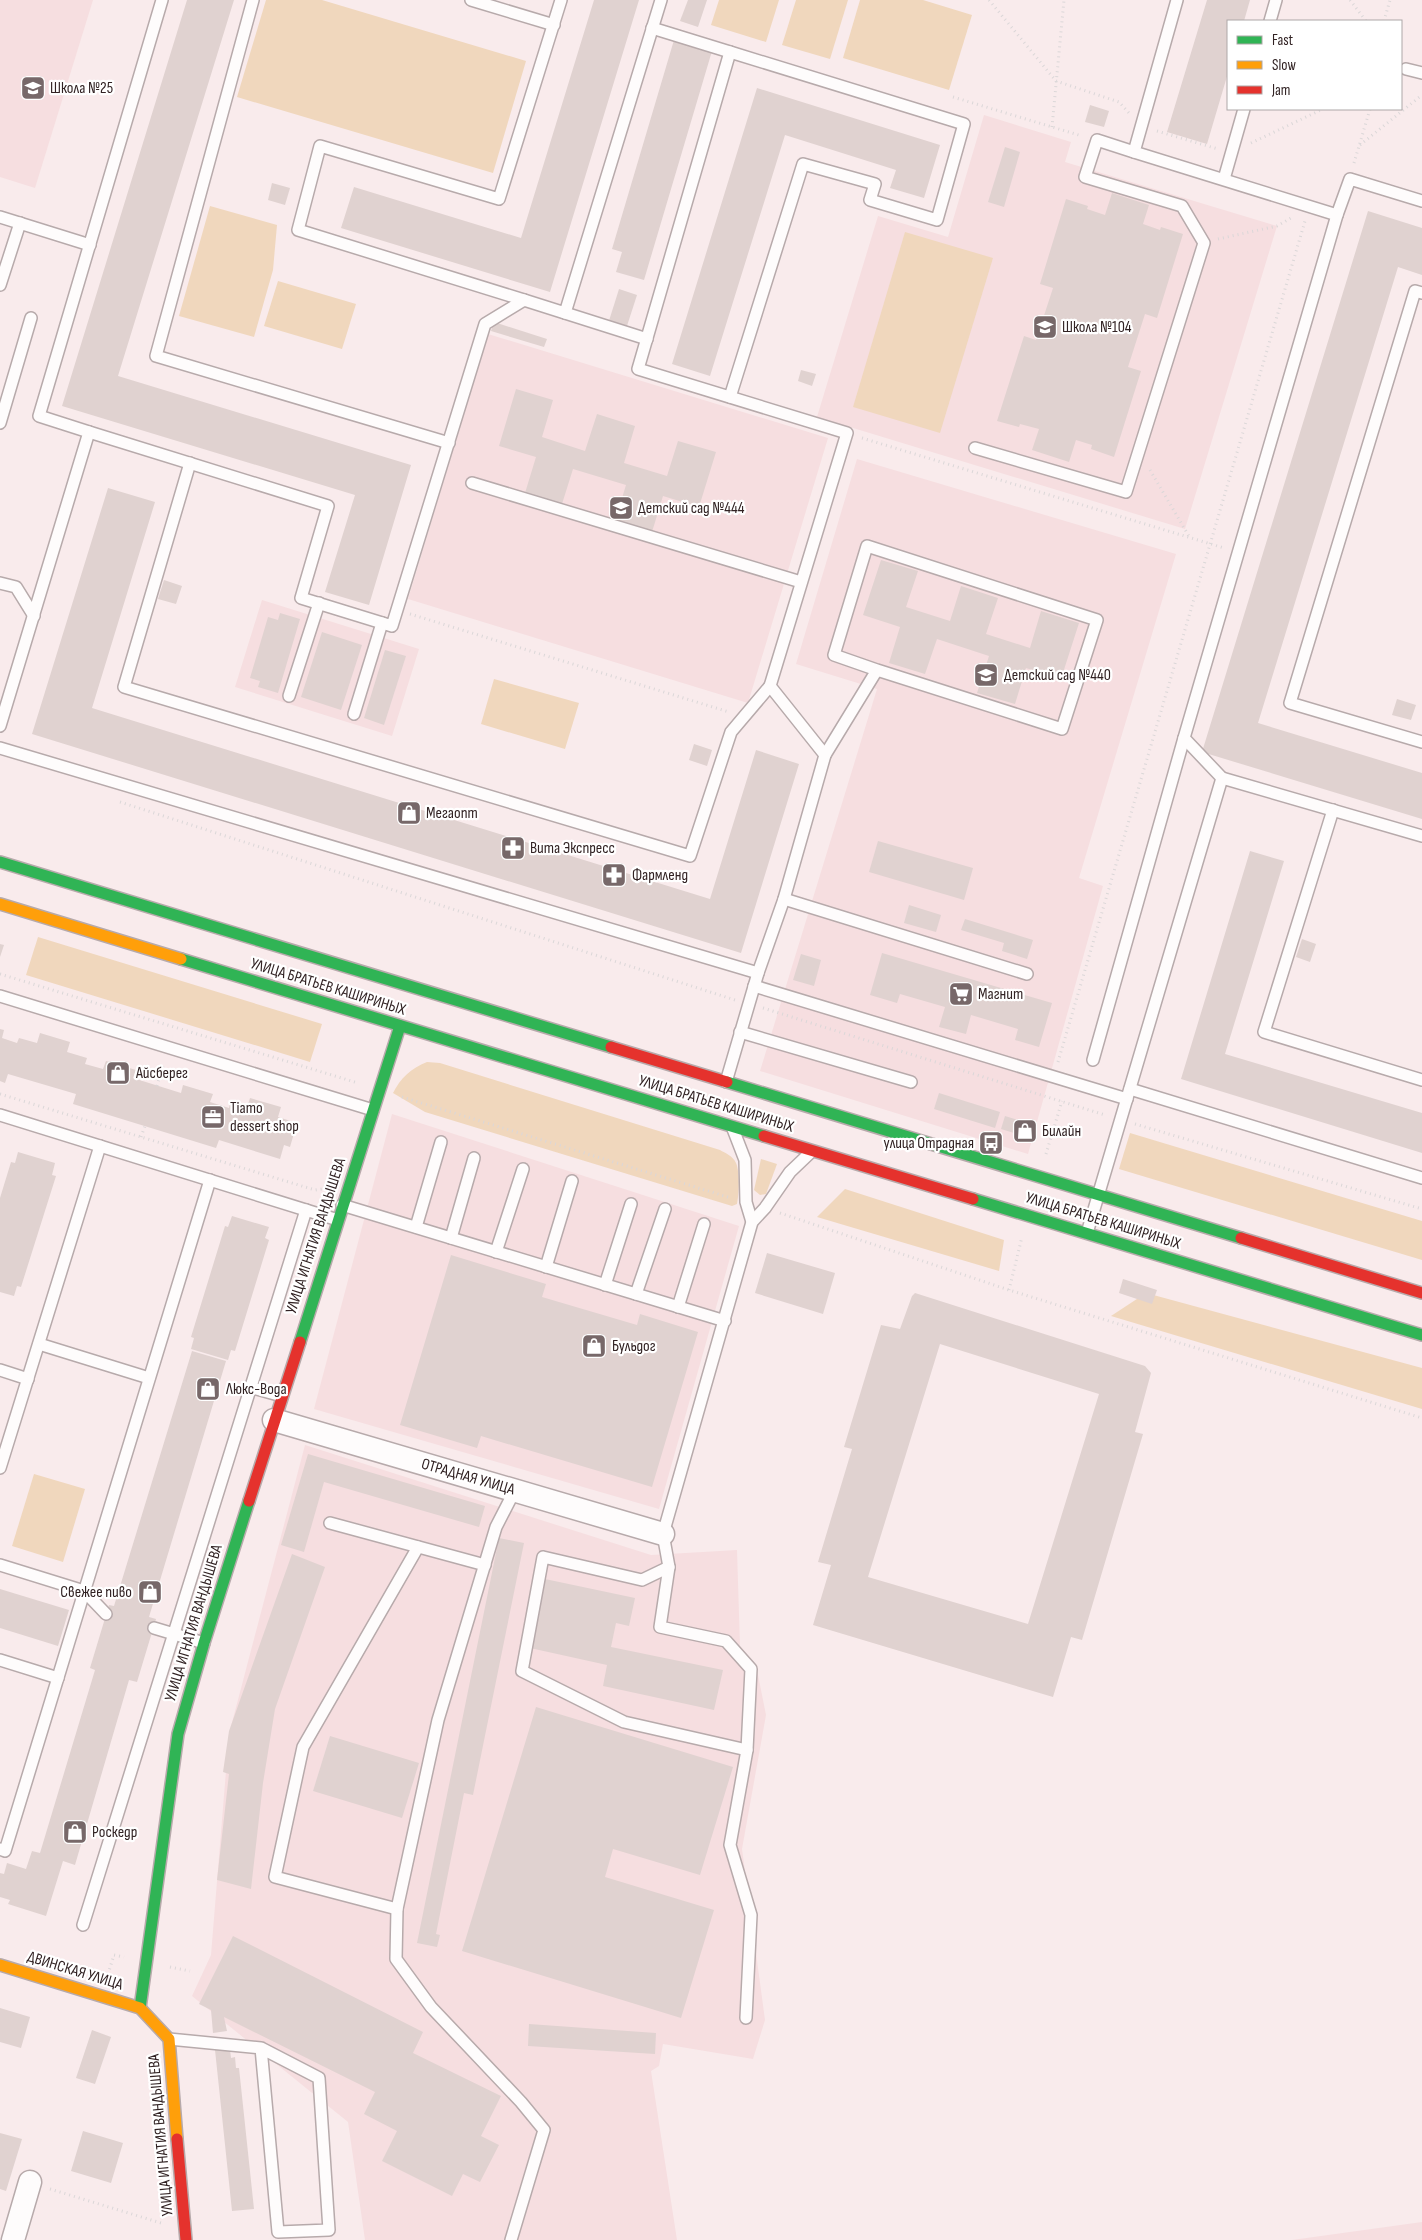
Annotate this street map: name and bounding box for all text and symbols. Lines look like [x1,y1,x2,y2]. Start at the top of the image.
legend [1227,20,1402,110]
text: Fast [1272,31,1294,50]
text: Slow [1272,56,1296,75]
school or university icon: Школа №25 [20,75,46,101]
place label: Школа №25 [50,79,113,98]
text: Jam [1271,81,1290,100]
school or university icon: Школа №104 [1032,314,1058,340]
place label: Школа №104 [1062,318,1132,337]
school or university icon: Детский сад №444 [608,495,634,521]
place label: Детский сад №444 [638,499,745,518]
school or university icon: Детский сад №440 [973,662,999,688]
place label: Детский сад №440 [1004,666,1111,685]
shop icon: Мегаопт [396,800,422,826]
place label: Мегаопт [426,804,478,823]
pharmacy icon: Вита Экспресс [500,835,526,861]
place label: Вита Экспресс [530,839,615,858]
pharmacy icon: Фармленд [601,862,627,888]
place label: Фармленд [632,866,688,885]
street label: УЛИЦА БРАТЬЕВ КАШИРИНЫХ [248,954,408,1020]
supermarket icon: Магнит [948,981,974,1007]
place label: Магнит [978,985,1023,1004]
shop icon: Айсберег [105,1060,131,1086]
place label: Айсберег [135,1064,188,1083]
street label: УЛИЦА БРАТЬЕВ КАШИРИНЫХ [636,1071,796,1137]
place label: Tiamo dessert shop [230,1099,299,1136]
office icon: Tiamo dessert shop [200,1104,226,1130]
shop icon: Билайн [1012,1118,1038,1144]
place label: Билайн [1042,1122,1081,1141]
bus stop icon: улица Отрадная [978,1130,1004,1156]
place label: улица Отрадная [884,1134,974,1153]
street label: УЛИЦА ИГНАТИЯ ВАНДЫШЕВА [282,1156,350,1316]
street label: УЛИЦА БРАТЬЕВ КАШИРИНЫХ [1023,1188,1183,1254]
shop icon: Бульдог [581,1333,607,1359]
place label: Бульдог [612,1337,656,1356]
shop icon: Люкс-Вода [195,1376,221,1402]
place label: Люкс-Вода [225,1380,287,1399]
street label: ОТРАДНАЯ УЛИЦА [419,1455,517,1499]
street label: УЛИЦА ИГНАТИЯ ВАНДЫШЕВА [161,1542,227,1704]
shop icon: Свежее пиво [137,1579,163,1605]
place label: Свежее пиво [60,1583,132,1602]
shop icon: Роскедр [62,1819,88,1845]
place label: Роскедр [92,1823,137,1842]
street label: ДВИНСКАЯ УЛИЦА [25,1947,125,1995]
street label: УЛИЦА ИГНАТИЯ ВАНДЫШЕВА [144,2053,178,2217]

